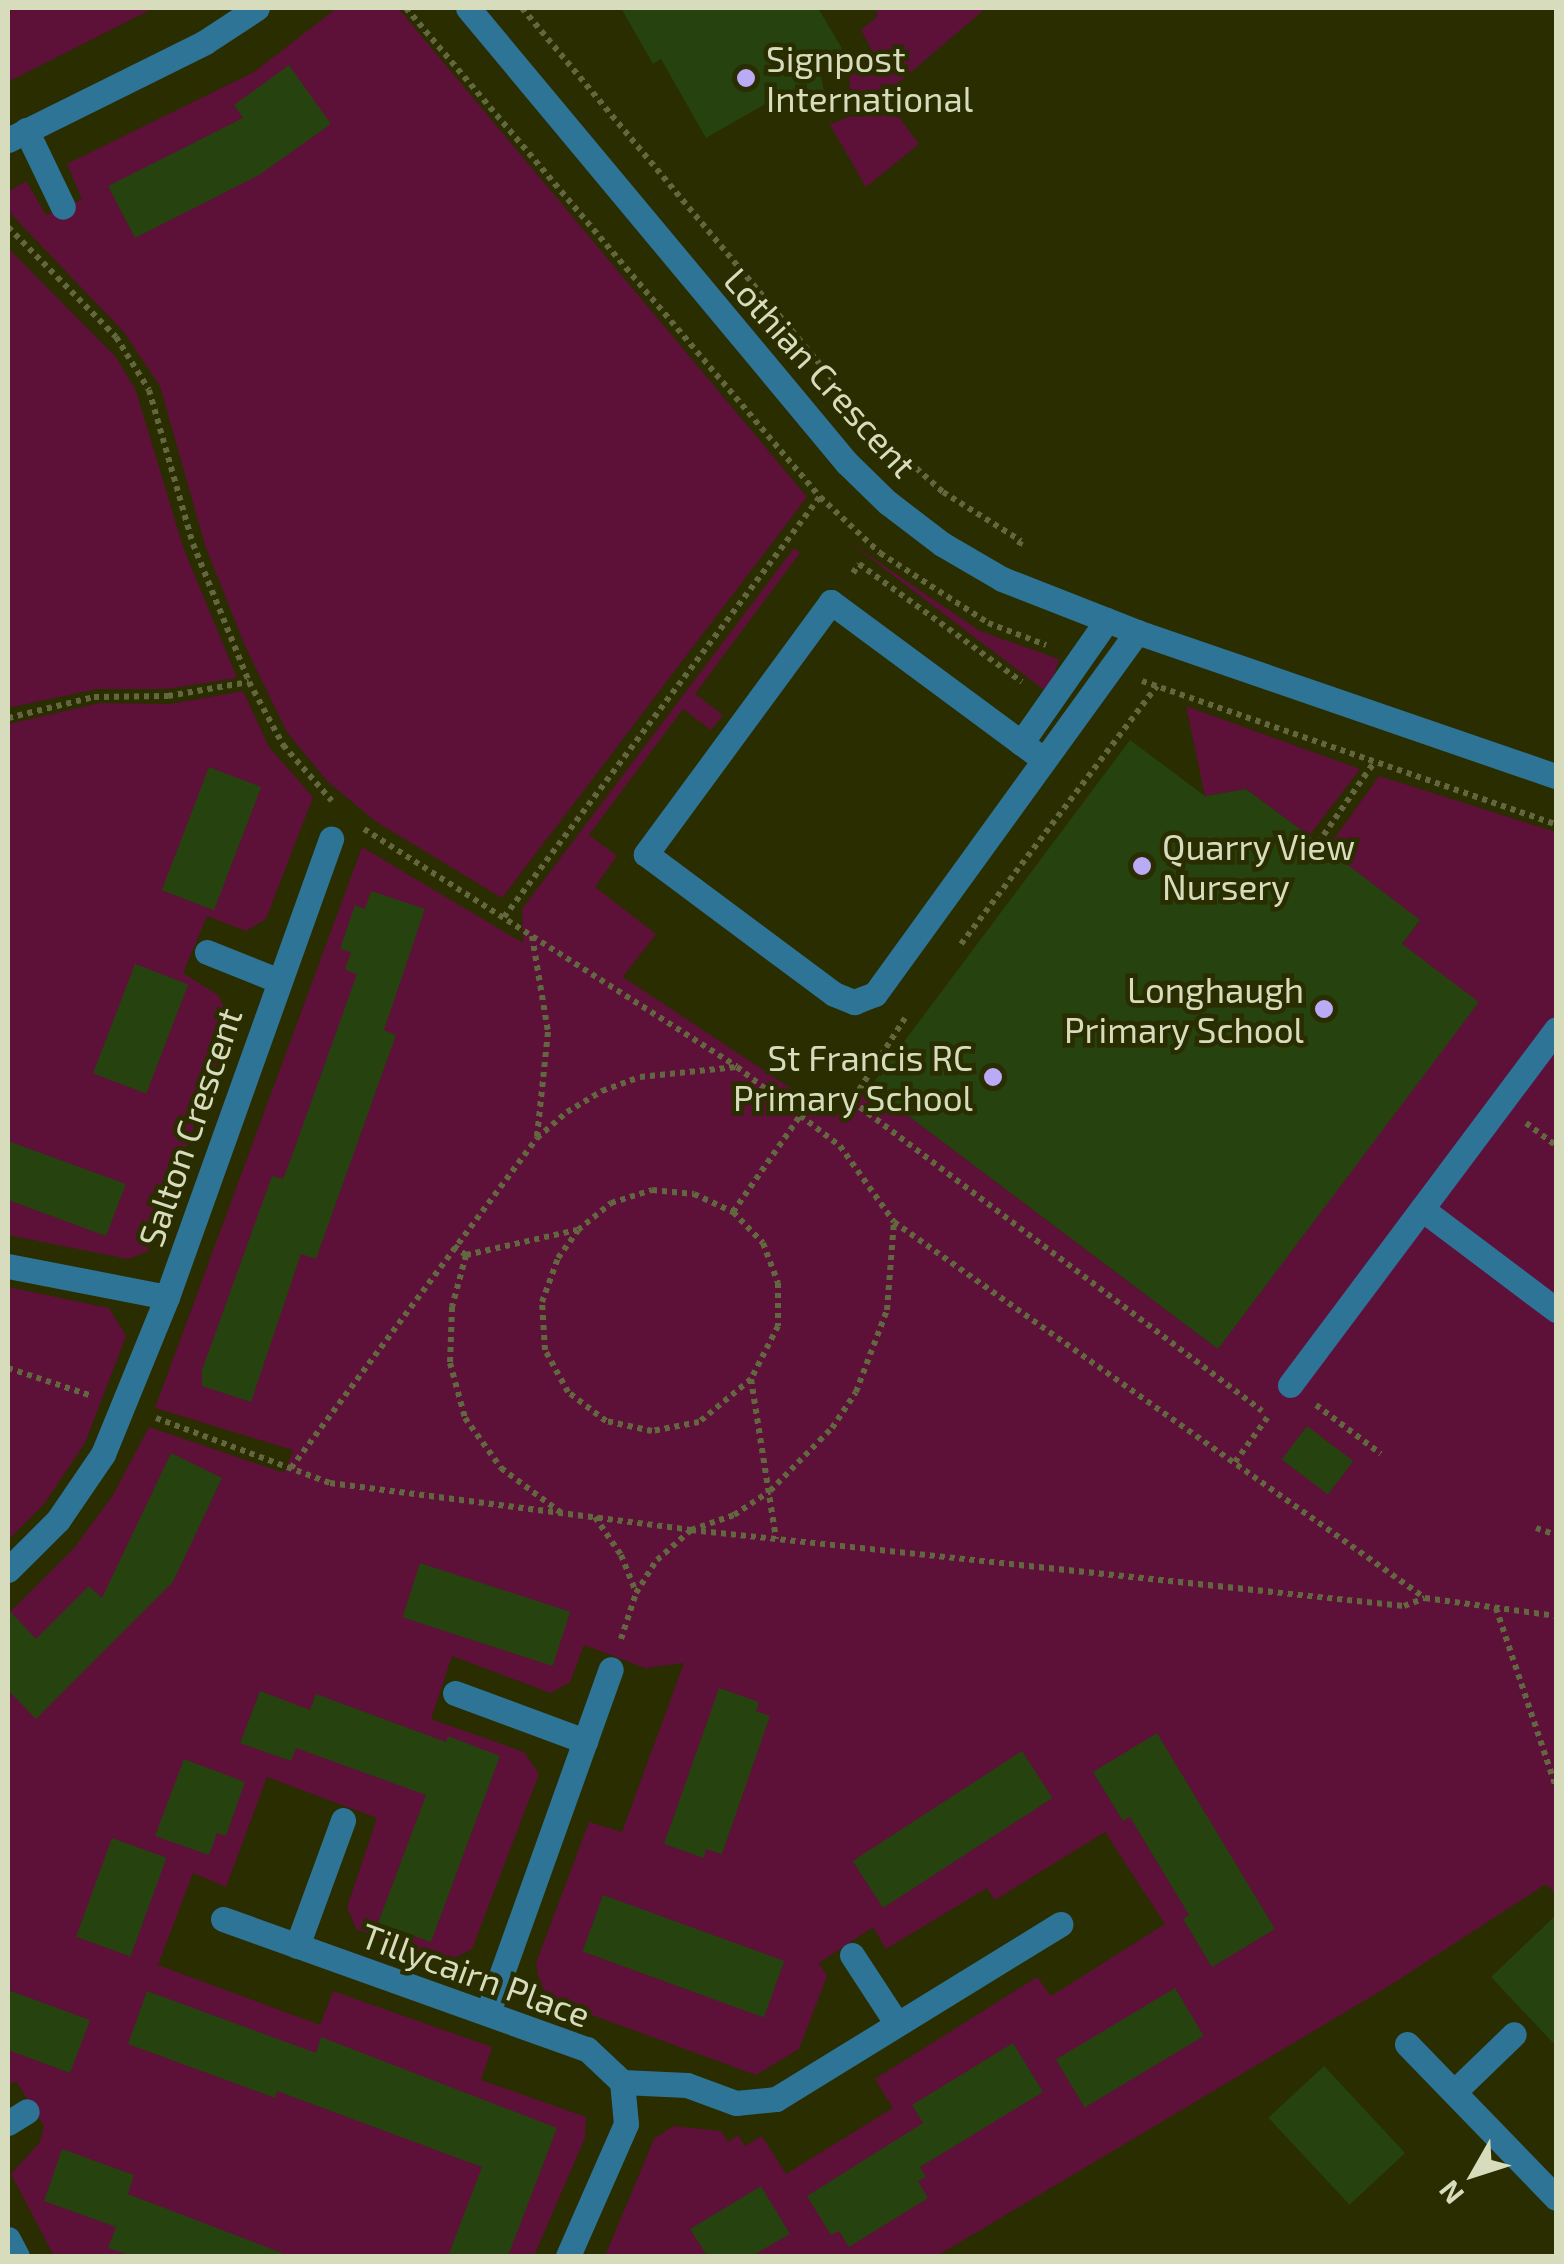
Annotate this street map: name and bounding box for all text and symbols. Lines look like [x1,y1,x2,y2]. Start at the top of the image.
place label: Signpost International [766,37,973,119]
marker: Signpost International [735,67,757,89]
street label: Lothian Crescent [716,259,926,485]
place label: Quarry View Nursery [1162,825,1357,907]
marker: Quarry View Nursery [1131,855,1153,877]
place label: Longhaugh Primary School [1063,968,1304,1050]
marker: Longhaugh Primary School [1313,998,1335,1020]
street label: Salton Crescent [128,1002,250,1252]
place label: St Francis RC Primary School [732,1036,973,1118]
marker: St Francis RC Primary School [982,1066,1004,1088]
street label: Tillycairn Place [356,1913,596,2035]
north arrow [1424,2124,1524,2224]
text: N [1431,2174,1470,2211]

